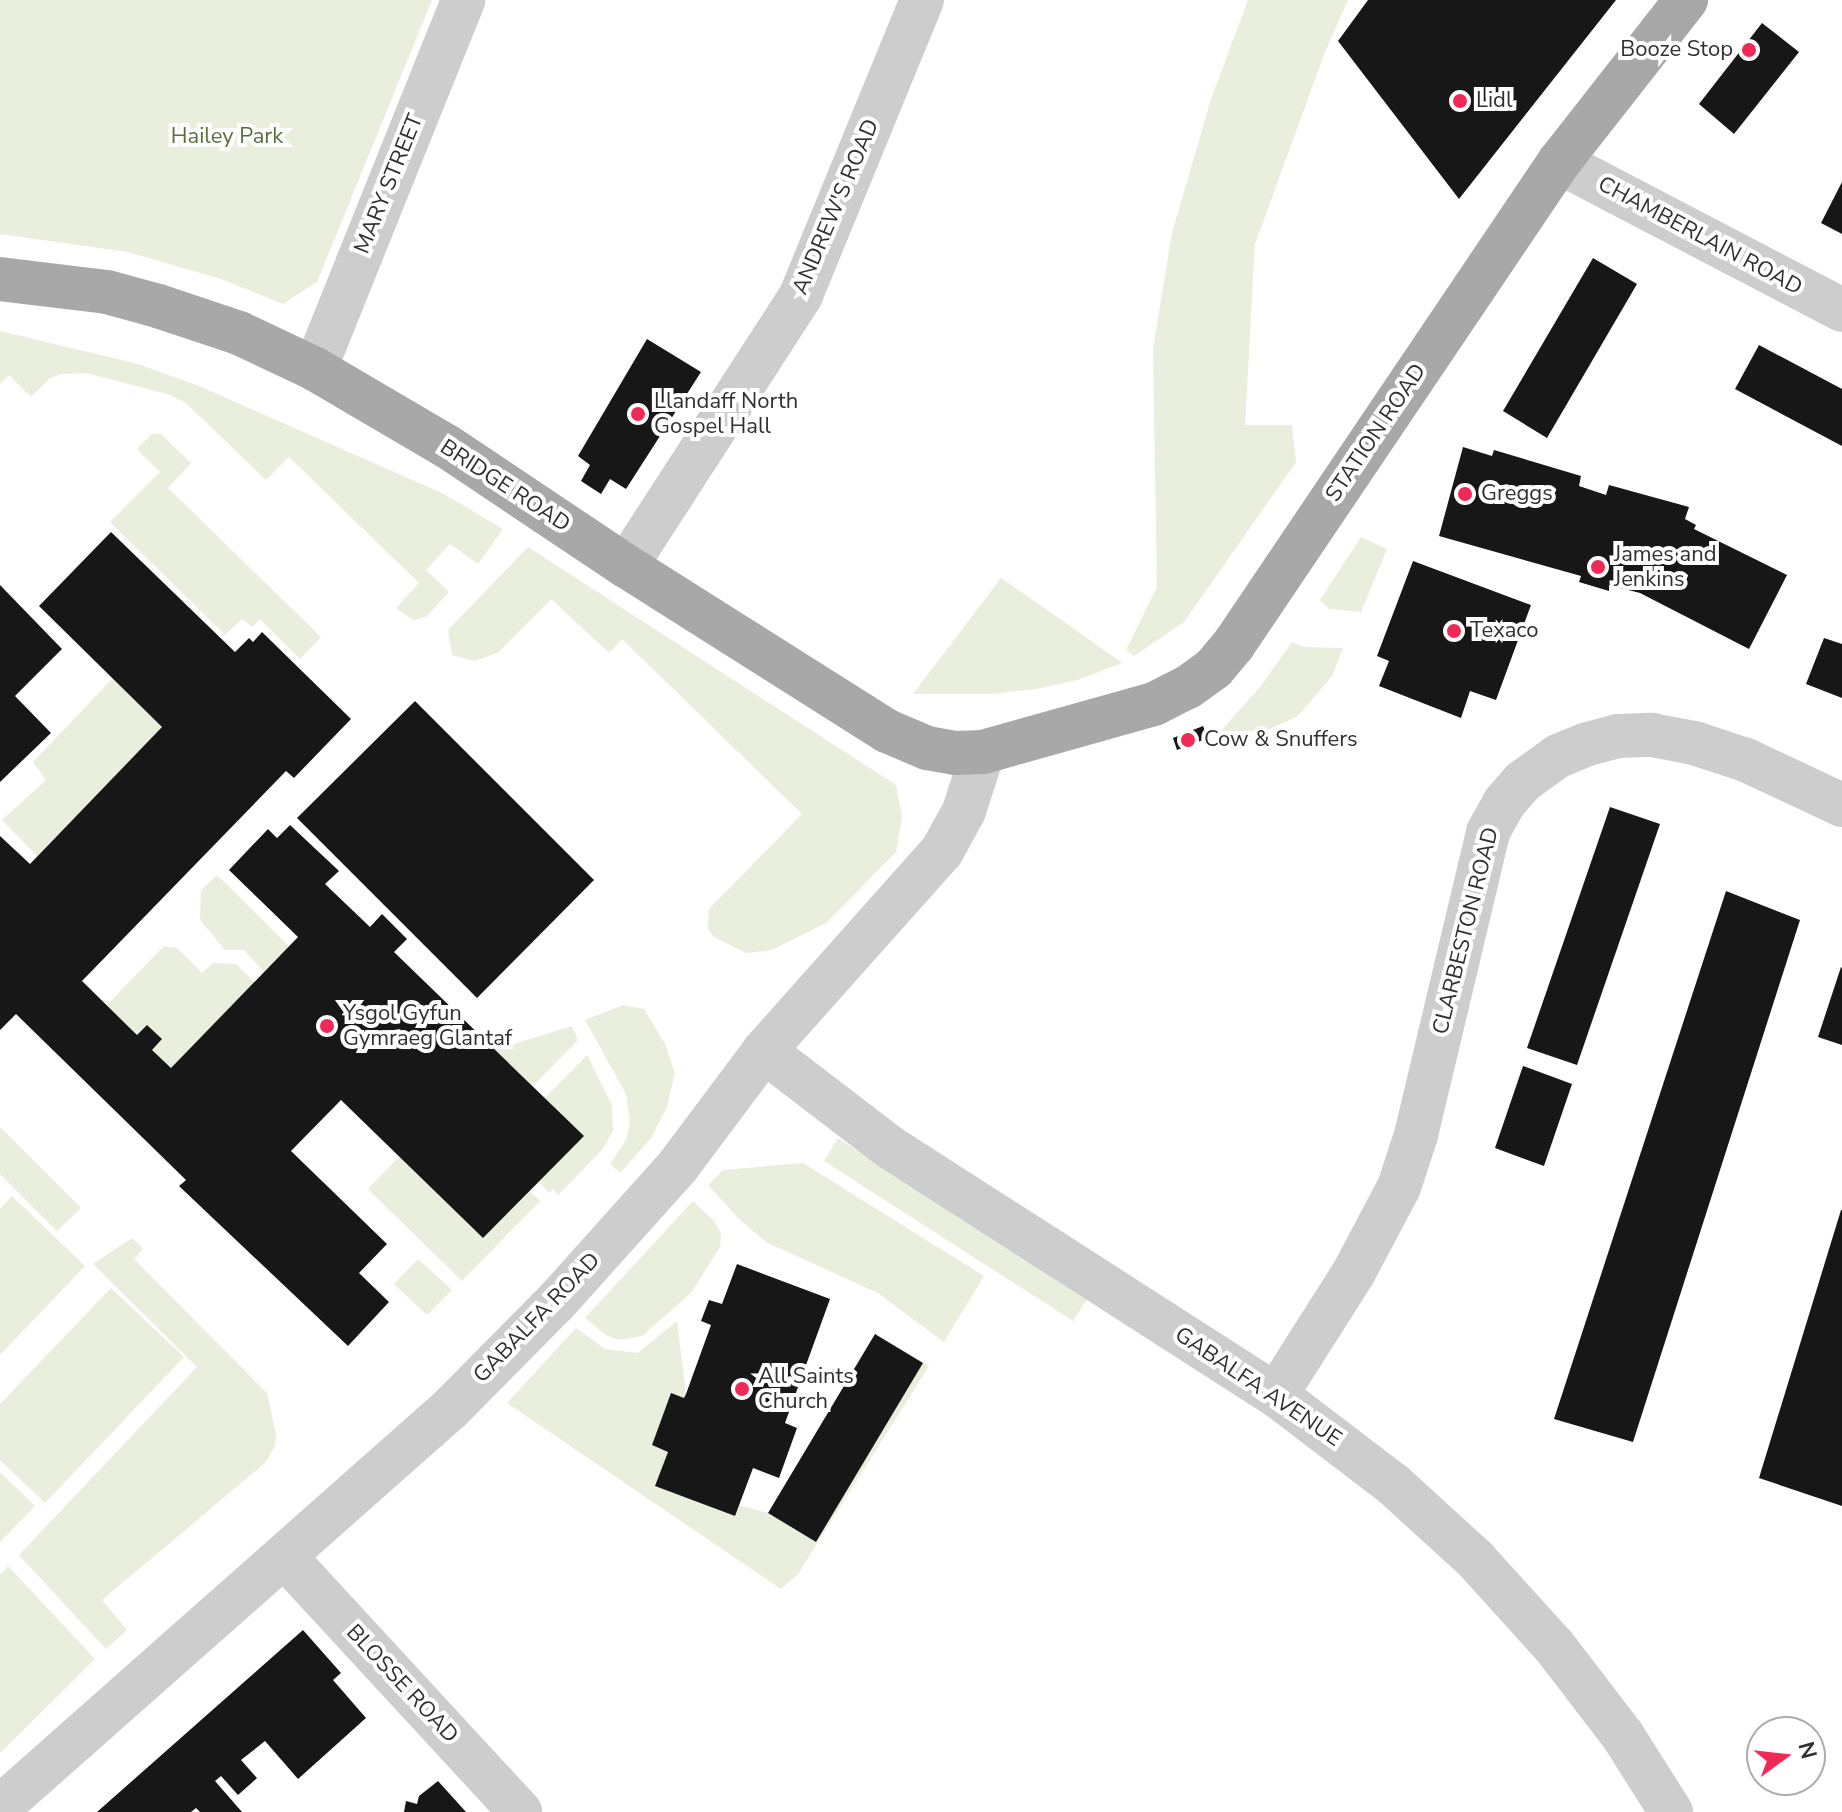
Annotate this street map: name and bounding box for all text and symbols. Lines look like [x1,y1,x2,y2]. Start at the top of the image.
place label: Booze Stop [1620,37,1733,63]
marker: Booze Stop [1740,41,1758,59]
place label: Lidl [1476,88,1512,114]
marker: Lidl [1451,92,1469,110]
street label: MARY STREET [349,110,429,258]
street label: ANDREW'S ROAD [787,115,885,299]
park label: Hailey Park [171,124,283,150]
street label: CHAMBERLAIN ROAD [1593,171,1807,301]
street label: STATION ROAD [1320,359,1432,507]
place label: Llandaff North Gospel Hall [654,388,798,440]
marker: Llandaff North Gospel Hall [629,405,647,423]
street label: BRIDGE ROAD [435,434,575,538]
place label: Greggs [1481,481,1553,507]
marker: Greggs [1456,485,1474,503]
place label: James and Jenkins [1614,541,1717,592]
marker: James and Jenkins [1589,558,1607,576]
place label: Texaco [1470,618,1538,644]
marker: Texaco [1445,622,1463,640]
place label: Cow & Snuffers [1204,727,1358,753]
marker: Cow & Snuffers [1179,731,1197,749]
street label: CLARBESTON ROAD [1428,825,1504,1037]
place label: Ysgol Gyfun Gymraeg Glantaf [343,1000,512,1052]
marker: Ysgol Gyfun Gymraeg Glantaf [318,1017,336,1035]
street label: GABALFA ROAD [468,1247,606,1389]
street label: GABALFA AVENUE [1170,1322,1346,1452]
place label: All Saints Church [758,1363,854,1414]
marker: All Saints Church [733,1380,751,1398]
street label: BLOSSE ROAD [341,1619,463,1749]
north arrow [1746,1716,1826,1796]
text: N [1791,1738,1824,1762]

